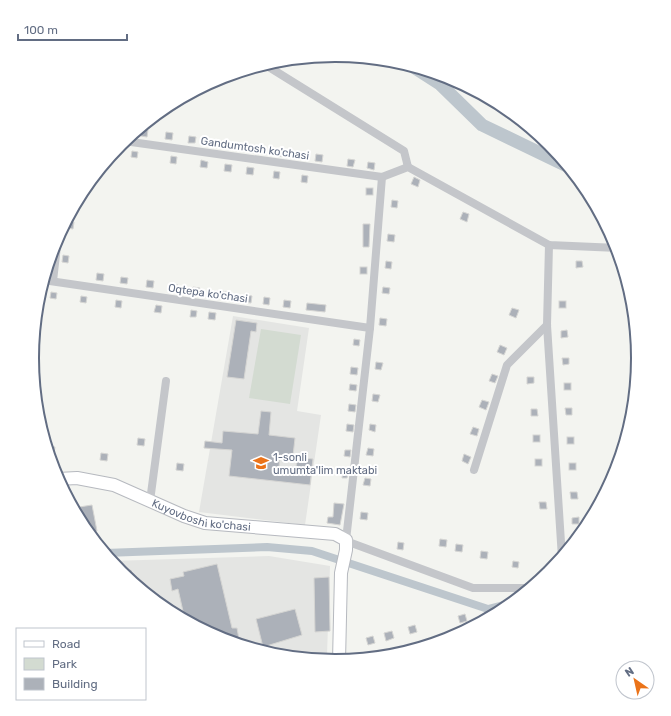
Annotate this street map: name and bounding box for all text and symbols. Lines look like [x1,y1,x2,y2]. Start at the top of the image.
scale bar [18,16,127,42]
text: 100 m [24,23,58,37]
street label: Gandumtosh ko'chasi [200,134,310,163]
street label: Oqtepa ko'chasi [167,281,249,306]
place label: 1-sonli umumta'lim maktabi [273,451,377,477]
school or university icon: 1-sonli umumta'lim maktabi [252,454,270,472]
street label: Kuyovboshi ko'chasi [150,497,251,534]
legend [16,628,146,700]
text: Road [52,637,80,651]
text: Park [52,657,78,671]
north arrow [615,660,655,700]
text: N [623,664,637,680]
text: Building [52,677,98,691]

